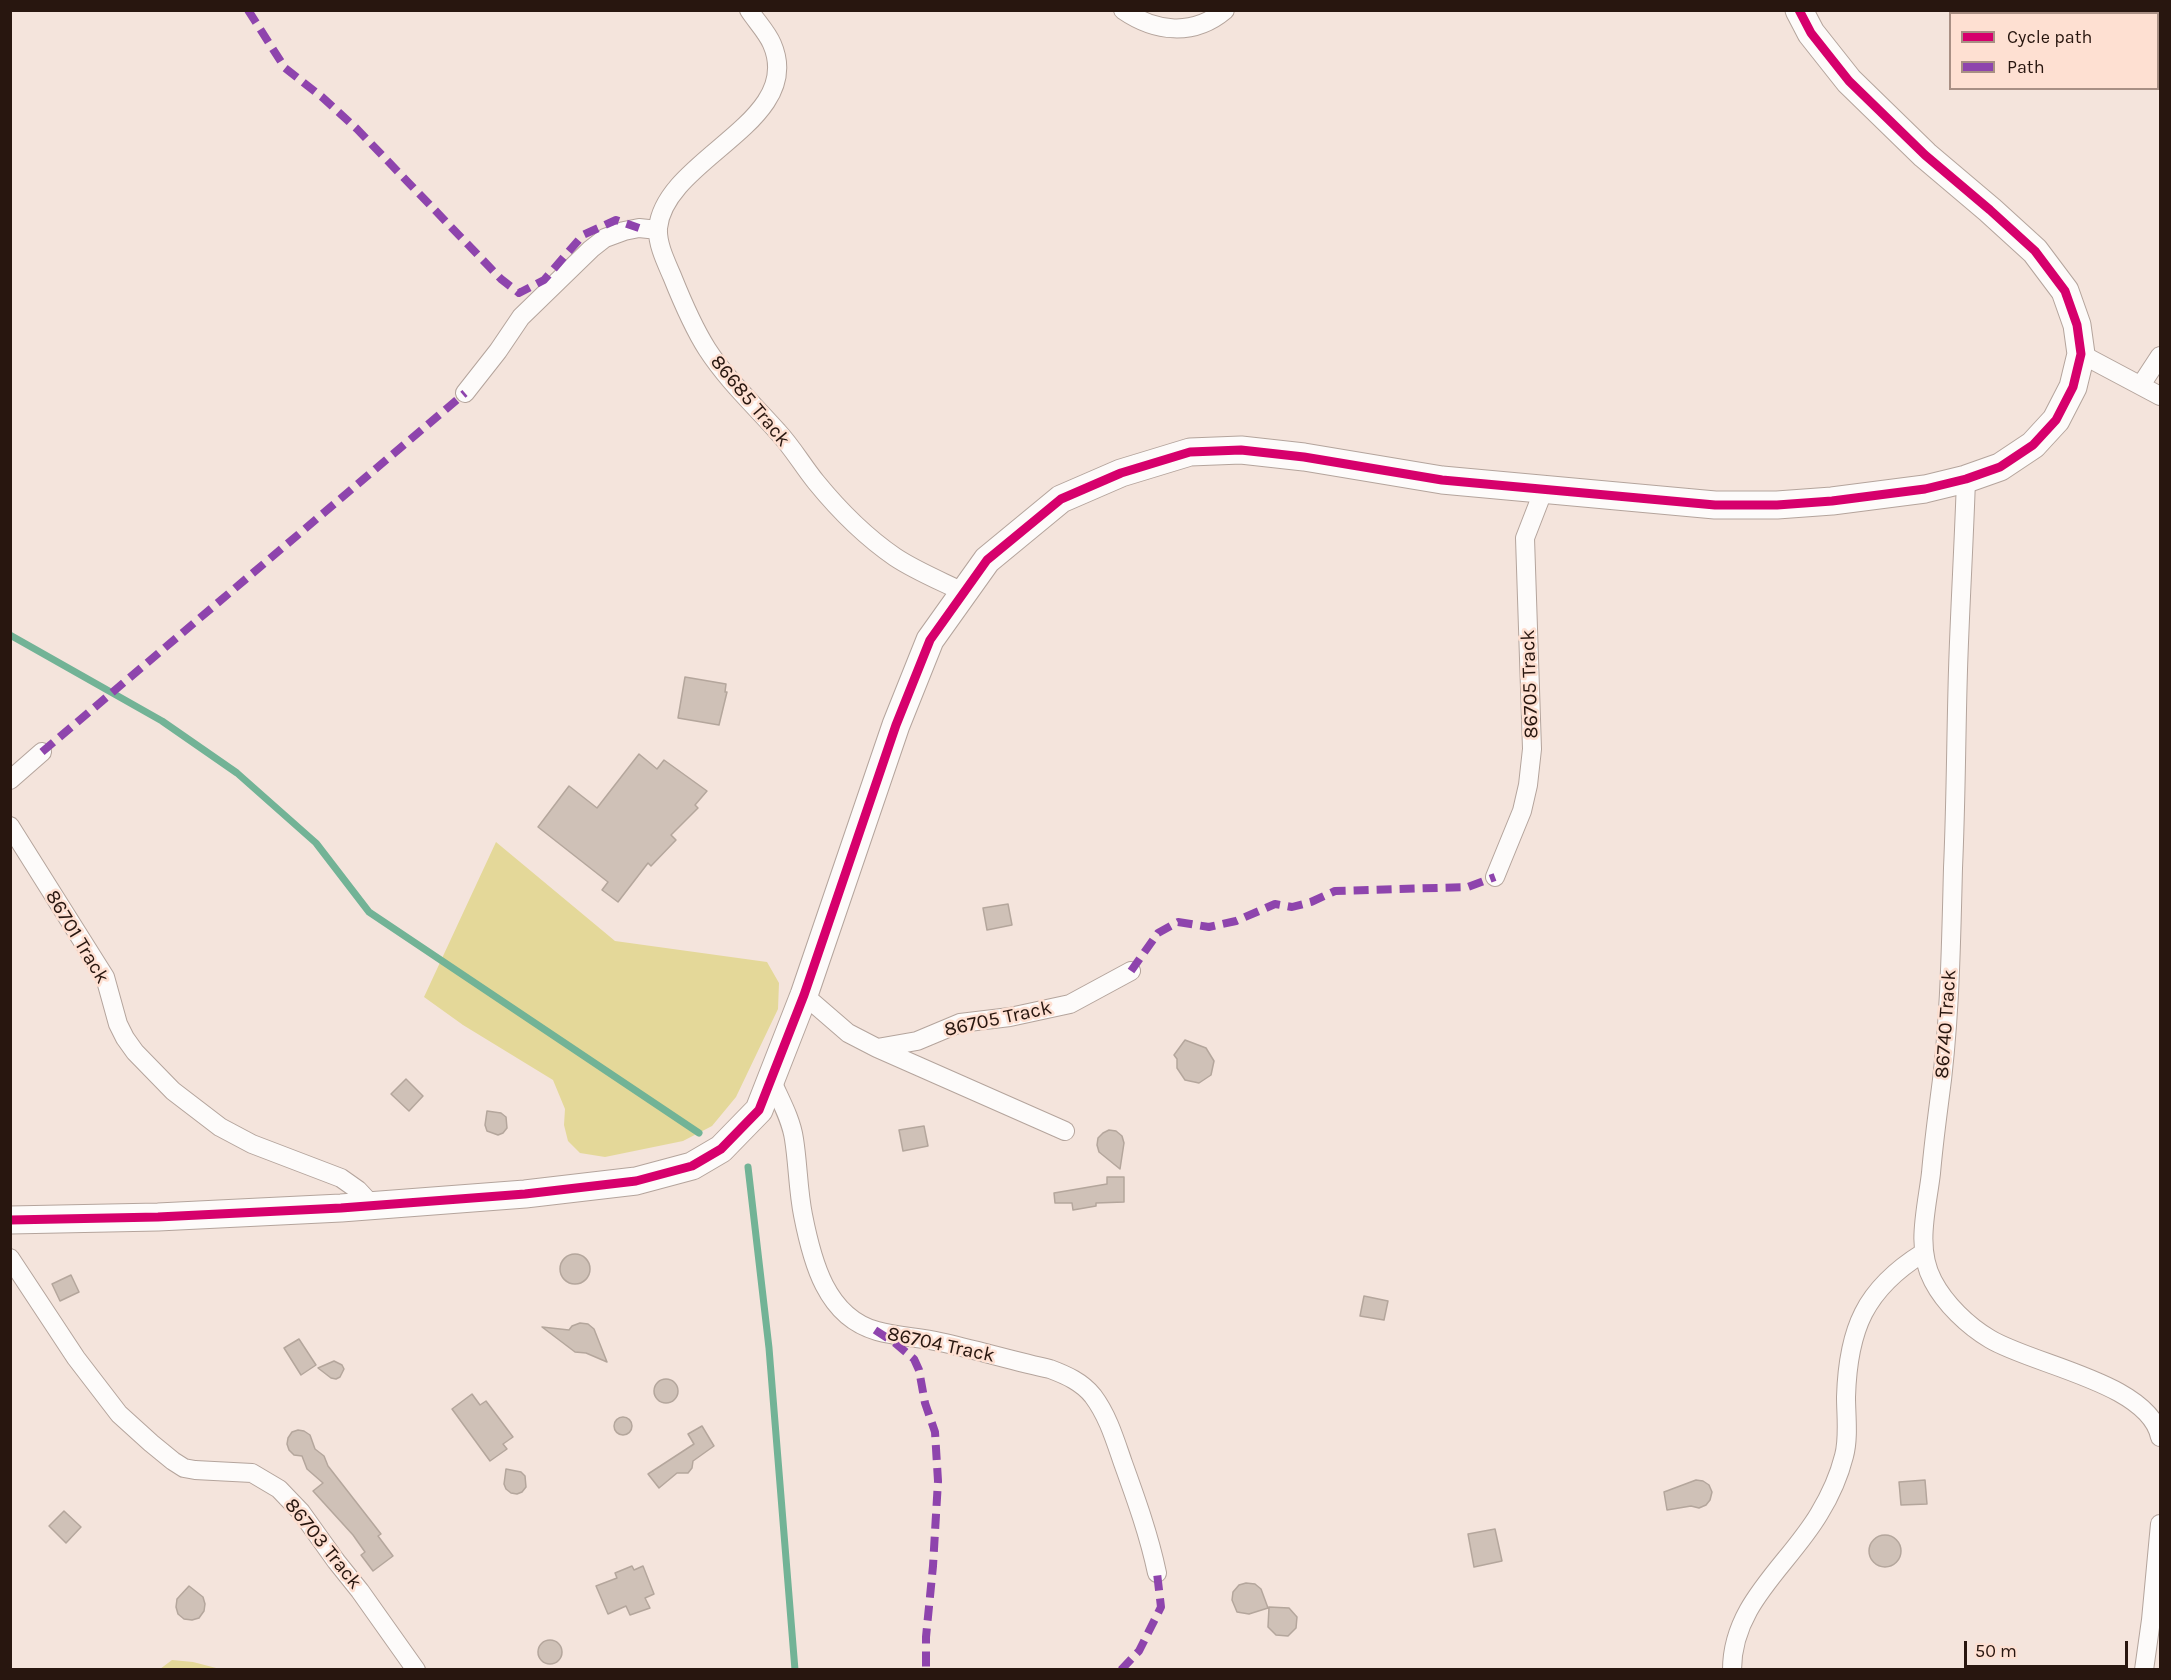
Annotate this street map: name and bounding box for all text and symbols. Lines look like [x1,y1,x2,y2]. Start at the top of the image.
legend [1949,12,2159,90]
text: Cycle path [2007,26,2092,48]
text: Path [2007,56,2045,78]
street label: 86685 Track [705,350,795,452]
street label: 86705 Track [1516,629,1544,739]
street label: 86701 Track [40,886,114,988]
street label: 86740 Track [1930,969,1962,1079]
street label: 86705 Track [942,996,1054,1042]
street label: 86704 Track [885,1322,997,1368]
street label: 86703 Track [279,1494,367,1594]
scale bar [1967,1629,2130,1667]
text: 50 m [1975,1640,2017,1662]

